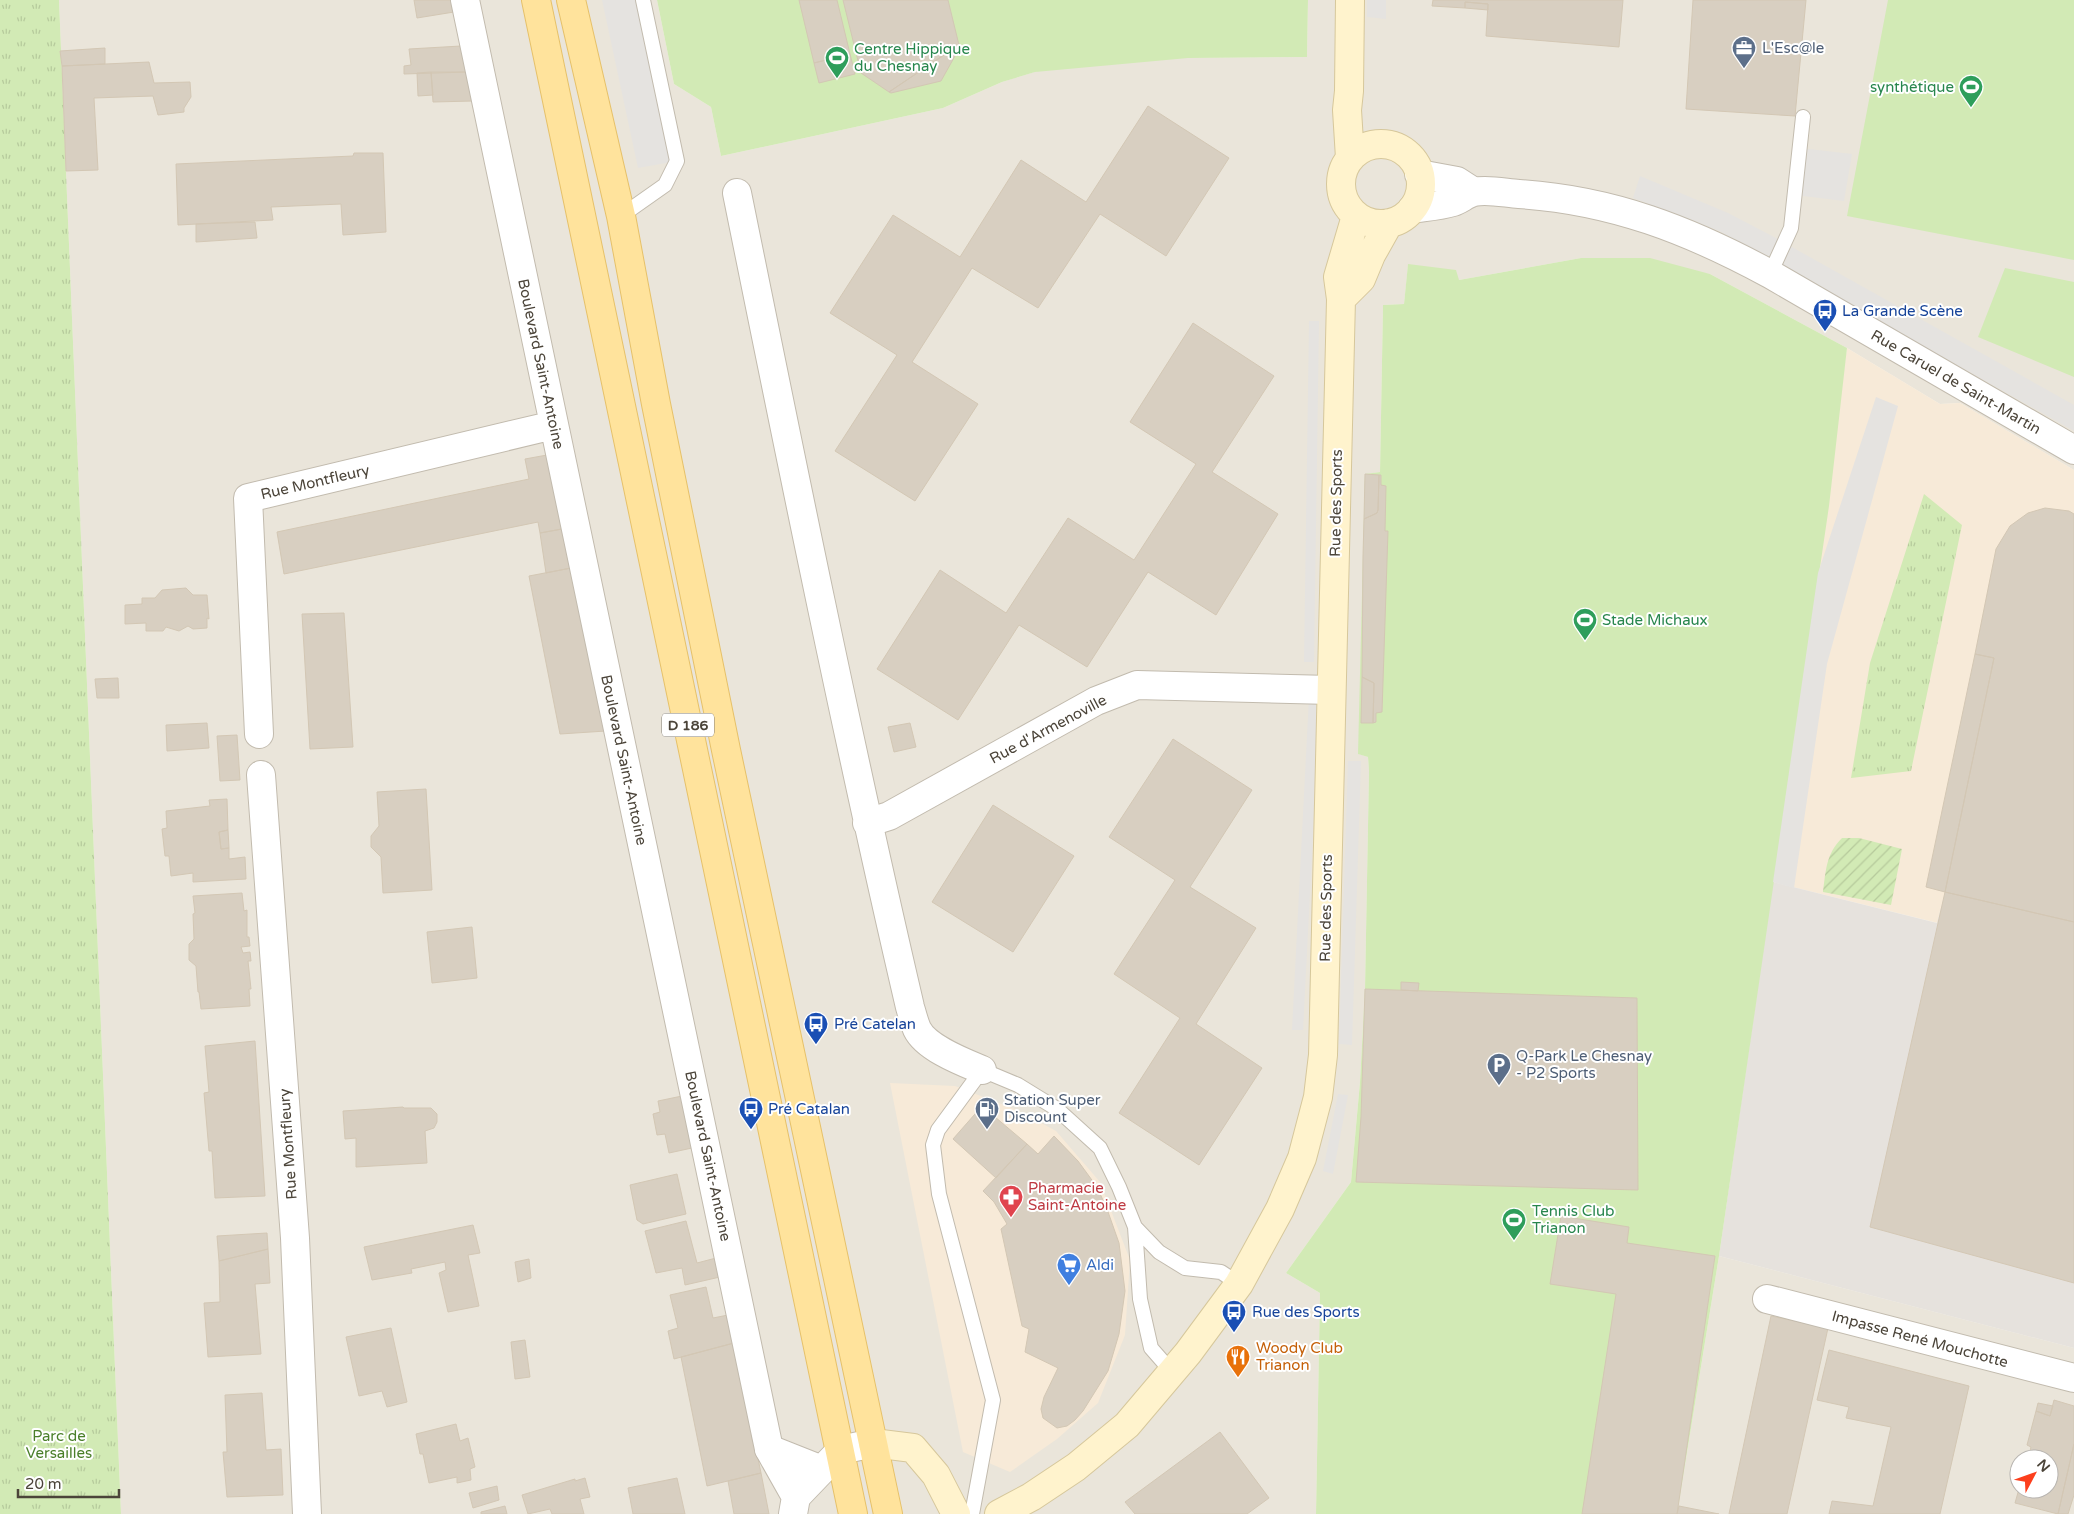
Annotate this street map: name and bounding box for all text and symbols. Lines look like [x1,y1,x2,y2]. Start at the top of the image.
office icon: L'Esc@le [1731,35,1757,69]
place label: L'Esc@le [1762,39,1824,57]
place label: Centre Hippique du Chesnay [854,40,970,75]
sports icon: Centre Hippique du Chesnay [824,45,850,79]
sports icon: synthétique [1958,74,1984,108]
place label: synthétique [1870,78,1954,96]
street label: Boulevard Saint-Antoine [514,277,568,451]
bus stop icon: La Grande Scène [1812,298,1838,332]
place label: La Grande Scène [1842,302,1963,320]
street label: Rue Caruel de Saint-Martin [1868,326,2044,438]
street label: Rue des Sports [1326,449,1346,557]
street label: Rue Montfleury [259,461,371,503]
sports icon: Stade Michaux [1572,607,1598,641]
place label: Stade Michaux [1602,611,1708,629]
street label: Boulevard Saint-Antoine [597,673,651,847]
street label: Rue d'Armenoville [986,691,1110,767]
road number: D 186 [662,714,714,736]
street label: Rue des Sports [1316,854,1336,962]
bus stop icon: Pré Catelan [803,1011,829,1045]
place label: Pré Catelan [834,1015,916,1033]
place label: Q-Park Le Chesnay - P2 Sports [1516,1047,1652,1082]
parking icon: Q-Park Le Chesnay - P2 Sports [1486,1052,1512,1086]
street label: Boulevard Saint-Antoine [681,1069,735,1243]
street label: Rue Montfleury [275,1088,301,1200]
place label: Station Super Discount [1004,1091,1101,1126]
bus stop icon: Pré Catalan [738,1096,764,1130]
fuel station icon: Station Super Discount [974,1096,1000,1130]
place label: Pré Catalan [768,1100,850,1118]
place label: Pharmacie Saint-Antoine [1028,1179,1126,1214]
pharmacy icon: Pharmacie Saint-Antoine [998,1184,1024,1218]
place label: Tennis Club Trianon [1532,1202,1615,1237]
sports icon: Tennis Club Trianon [1501,1207,1527,1241]
supermarket icon: Aldi [1056,1252,1082,1286]
place label: Aldi [1086,1256,1114,1274]
bus stop icon: Rue des Sports [1221,1299,1247,1333]
place label: Rue des Sports [1252,1303,1360,1321]
street label: Impasse René Mouchotte [1830,1307,2010,1371]
place label: Woody Club Trianon [1256,1339,1343,1374]
restaurant icon: Woody Club Trianon [1225,1344,1251,1378]
park label: Parc de Versailles [26,1427,92,1462]
north arrow [2009,1449,2059,1499]
text: N [2033,1456,2054,1476]
scale bar [18,1466,119,1498]
text: 20 m [25,1475,62,1493]

